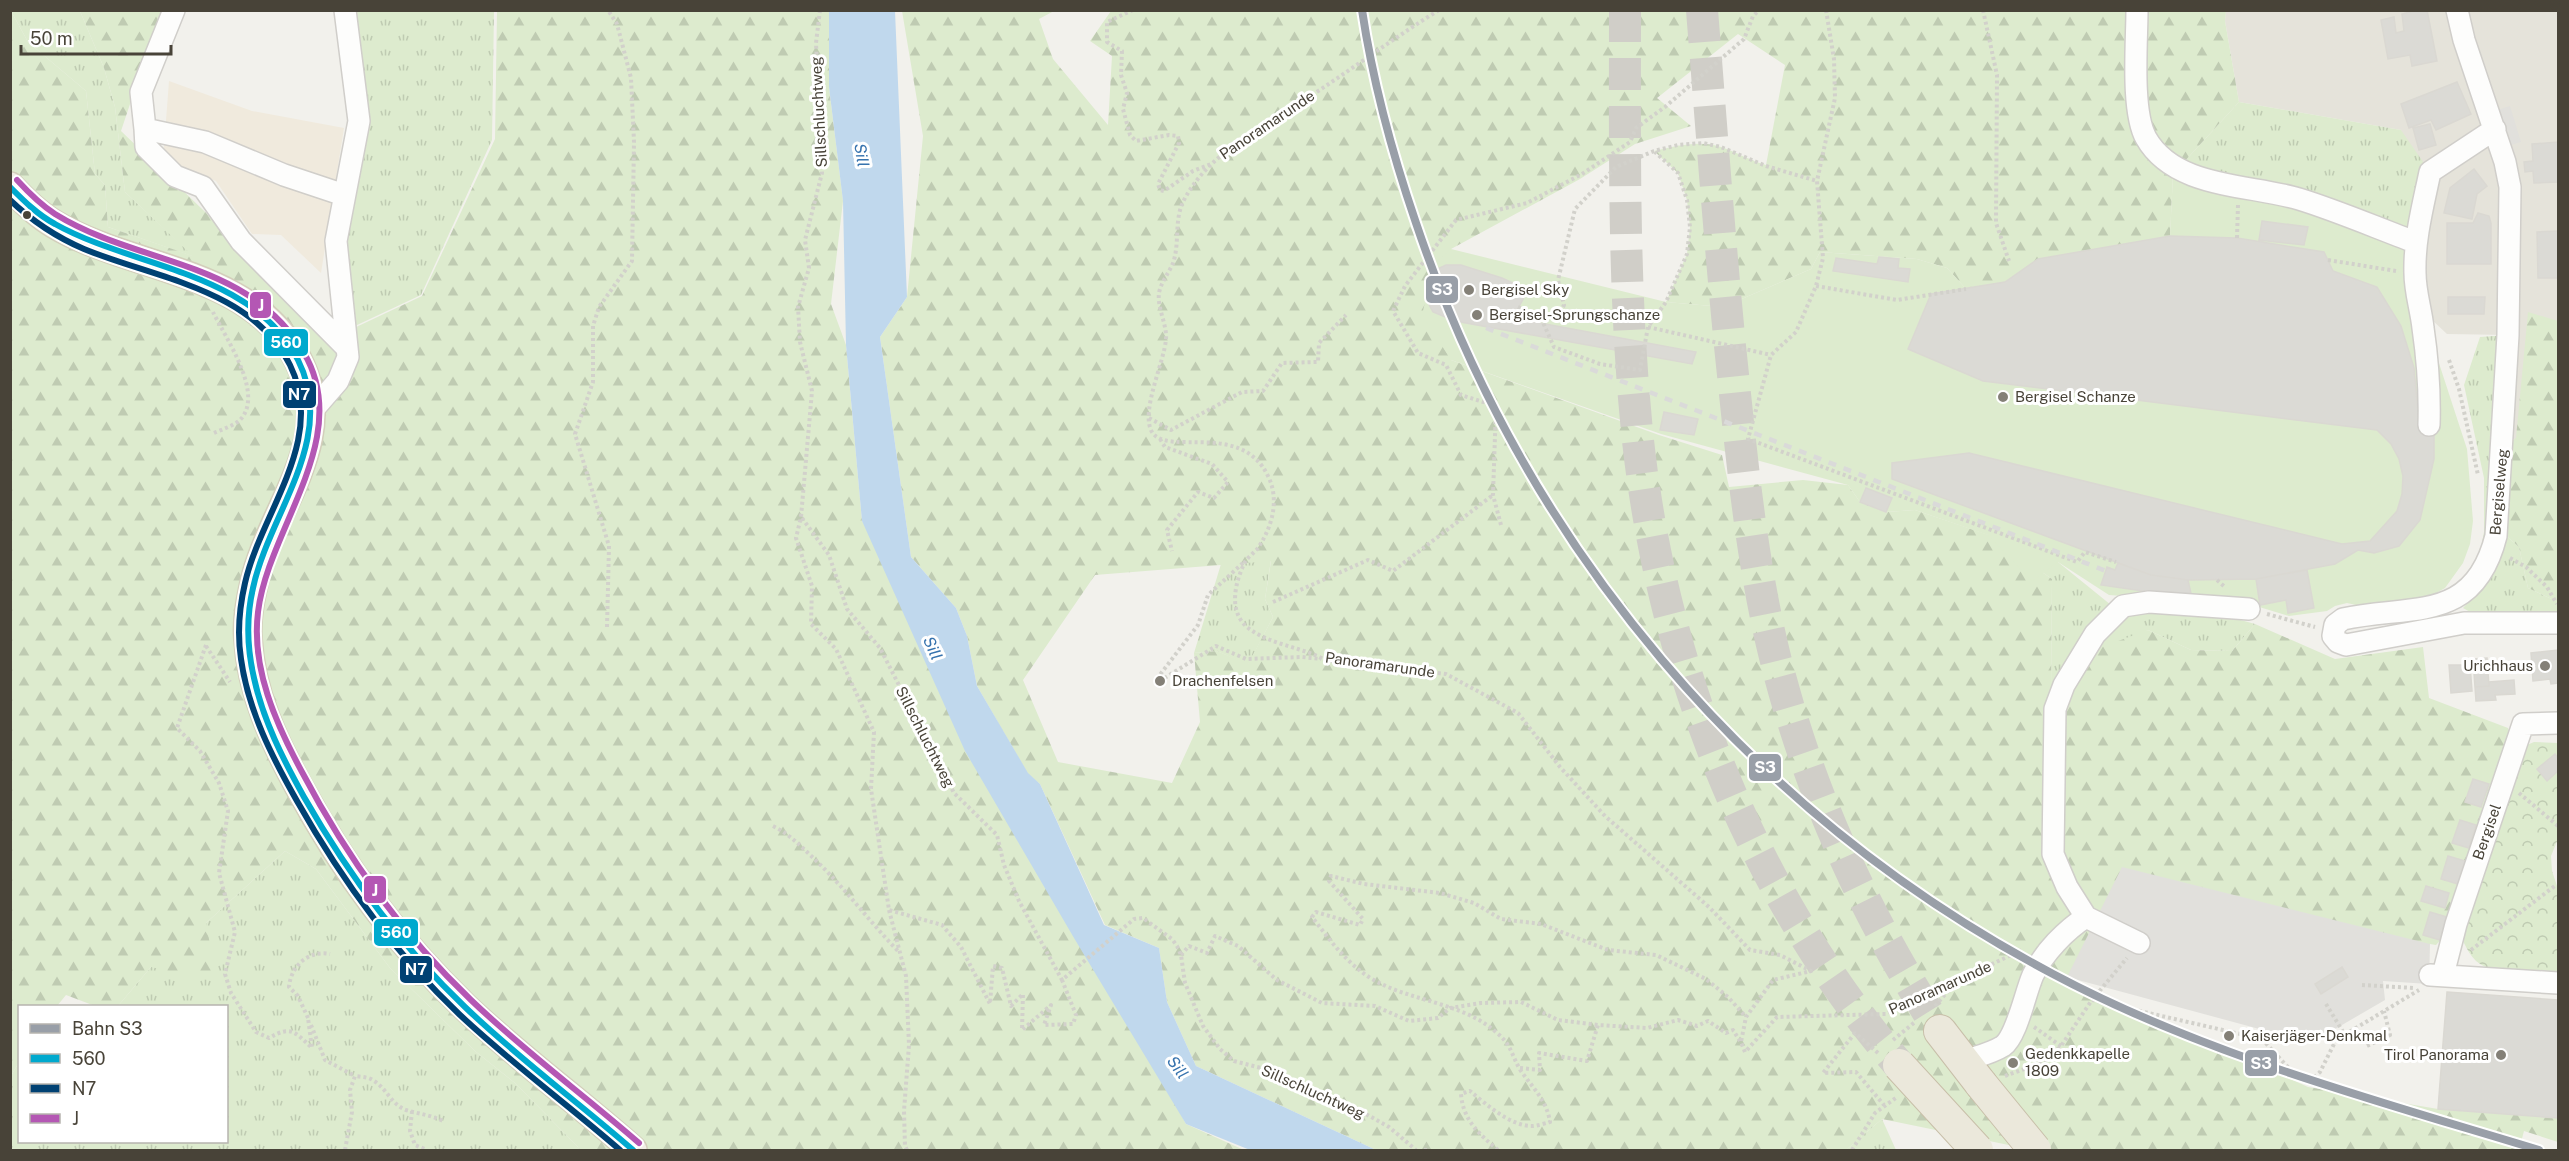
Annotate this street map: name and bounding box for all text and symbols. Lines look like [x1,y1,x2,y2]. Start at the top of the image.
scale bar [21,18,171,56]
text: 50 m [30,28,73,49]
street label: Sillschluchtweg [807,56,830,168]
street label: Panoramarunde [1216,87,1317,163]
water label: Sill [850,142,873,168]
unlabelled marker [21,209,33,221]
line badge: S3 [1425,275,1459,304]
text: S3 [1431,280,1453,299]
place label: Bergisel Sky [1481,281,1569,298]
marker: Bergisel Sky [1462,283,1476,297]
line badge: J [249,291,272,319]
text: J [258,296,264,315]
place label: Bergisel-Sprungschanze [1489,306,1660,323]
marker: Bergisel-Sprungschanze [1470,308,1484,322]
line badge: 560 [263,328,309,357]
text: 560 [270,333,302,352]
line badge: N7 [282,380,317,409]
text: N7 [288,385,310,404]
place label: Bergisel Schanze [2015,388,2136,405]
marker: Bergisel Schanze [1996,390,2010,404]
street label: Bergiselweg [2486,448,2511,536]
water label: Sill [919,633,946,663]
street label: Panoramarunde [1324,648,1436,681]
place label: Urichhaus [2463,657,2533,674]
marker: Urichhaus [2538,659,2552,673]
place label: Drachenfelsen [1172,672,1273,689]
marker: Drachenfelsen [1153,674,1167,688]
street label: Sillschluchtweg [893,683,958,790]
line badge: S3 [1748,753,1782,782]
text: S3 [1754,758,1776,777]
street label: Bergisel [2469,802,2504,862]
line badge: J [363,875,387,904]
text: J [372,881,378,900]
line badge: 560 [373,918,419,947]
text: 560 [380,923,412,942]
line badge: N7 [399,955,433,984]
street label: Panoramarunde [1886,957,1994,1018]
text: N7 [405,960,427,979]
legend [18,1005,228,1143]
text: Bahn S3 [72,1018,143,1039]
place label: Kaiserjäger-Denkmal [2241,1027,2387,1044]
marker: Kaiserjäger-Denkmal [2222,1029,2236,1043]
place label: Gedenkkapelle 1809 [2025,1045,2130,1079]
place label: Tirol Panorama [2384,1046,2489,1063]
text: 560 [72,1048,106,1069]
marker: Tirol Panorama [2494,1048,2508,1062]
line badge: S3 [2244,1049,2278,1077]
water label: Sill [1163,1052,1192,1082]
text: S3 [2250,1054,2272,1073]
marker: Gedenkkapelle 1809 [2006,1056,2020,1070]
street label: Sillschluchtweg [1259,1061,1368,1122]
text: N7 [72,1078,96,1099]
text: J [72,1108,79,1129]

